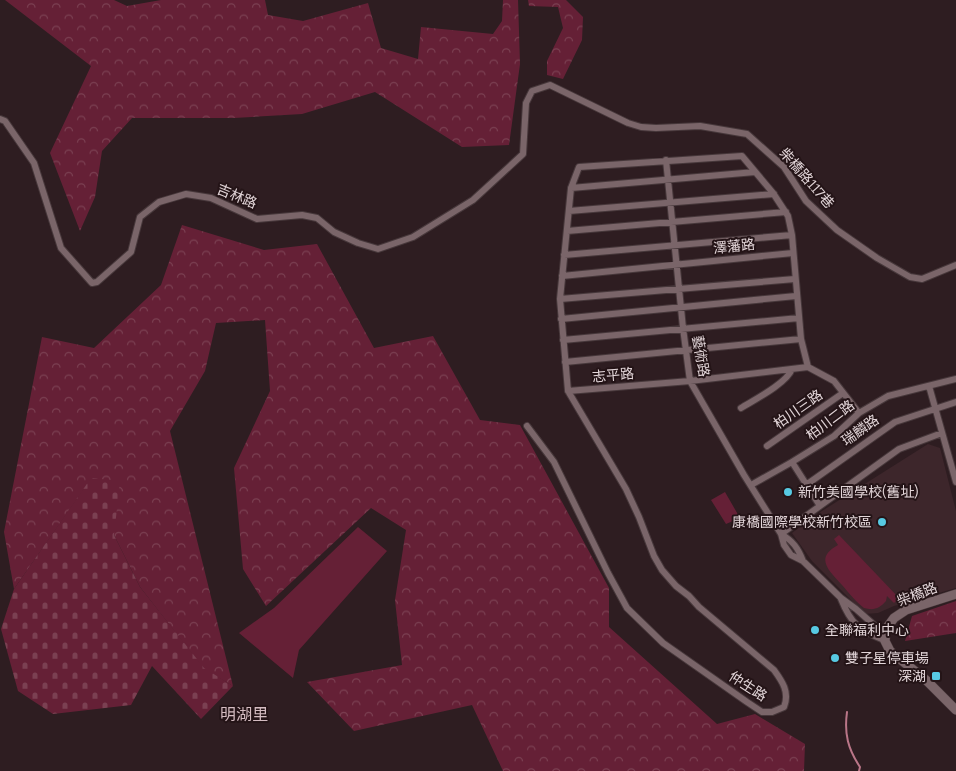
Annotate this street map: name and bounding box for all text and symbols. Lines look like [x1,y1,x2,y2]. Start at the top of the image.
street label: 柴橋路117巷 [776,145,837,212]
street label: 吉林路 [214,181,259,212]
street label: 澤藩路 [712,236,756,257]
street label: 藝術路 [688,334,713,378]
street label: 志平路 [591,365,635,386]
street label: 柏川三路 [770,386,826,432]
street label: 柏川二路 [803,397,858,444]
street label: 瑞麟路 [838,411,882,449]
place label: 新竹美國學校(舊址) [798,484,919,501]
marker: 新竹美國學校(舊址) [782,486,794,498]
place label: 康橋國際學校新竹校區 [732,514,872,531]
marker: 康橋國際學校新竹校區 [876,516,888,528]
street label: 柴橋路 [895,579,940,610]
place label: 全聯福利中心 [825,622,909,639]
marker: 全聯福利中心 [809,624,821,636]
place label: 雙子星停車場 [845,650,929,667]
marker: 雙子星停車場 [829,652,841,664]
street label: 仲生路 [725,668,770,705]
place label: 深湖 [898,668,926,685]
marker: 深湖 [930,670,942,682]
district label: 明湖里 [220,705,268,724]

